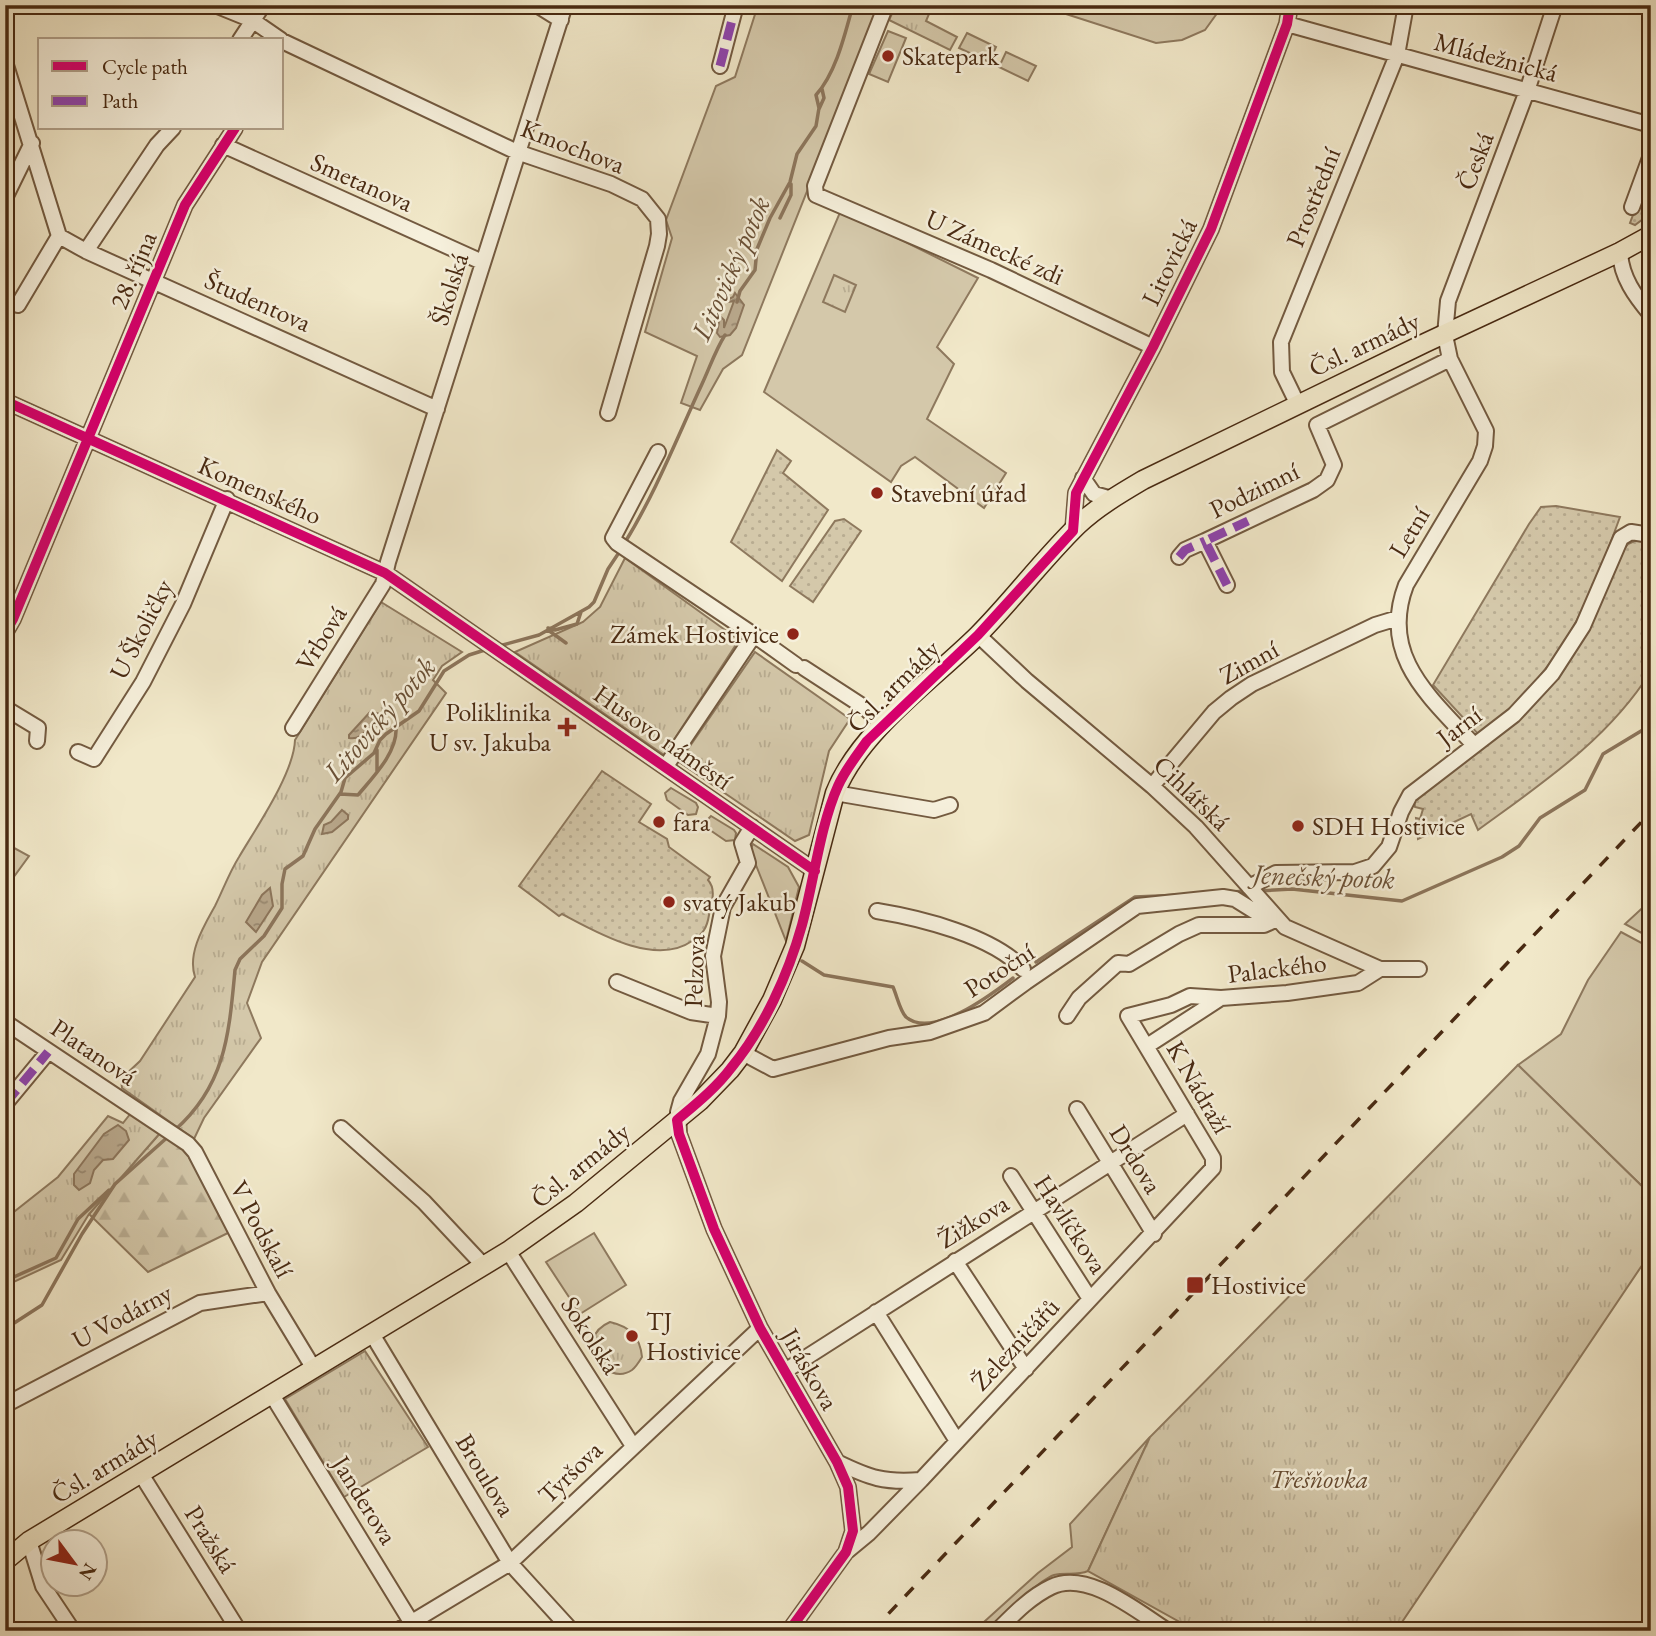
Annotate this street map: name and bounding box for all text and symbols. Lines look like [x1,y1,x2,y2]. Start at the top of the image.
street label: Mládežnická [1431,24,1562,90]
legend [38,38,284,130]
place label: Skatepark [902,39,1000,73]
marker: Skatepark [880,48,896,64]
text: Cycle path [102,53,188,80]
text: Path [102,87,139,114]
street label: Kmochova [516,111,630,182]
street label: Česká [1448,127,1502,195]
street label: Prostřední [1278,142,1349,252]
street label: Smetanova [305,144,419,220]
water label: Litovický potok [682,190,778,347]
street label: U Zámecké zdi [920,201,1070,293]
street label: Litovická [1133,212,1205,311]
street label: 28. října [101,225,165,314]
street label: Školská [422,248,476,329]
street label: Študentova [199,262,317,340]
street label: Čsl. armády [1303,303,1425,384]
street label: Komenského [193,448,327,532]
street label: Podzimní [1204,453,1305,526]
place label: Stavební úřad [891,476,1027,510]
marker: Stavební úřad [869,485,885,501]
street label: Letní [1381,500,1438,564]
street label: U Školičky [101,573,181,685]
street label: Vrbová [288,598,355,677]
place label: Zámek Hostivice [610,617,779,651]
marker: Zámek Hostivice [785,626,801,642]
street label: Čsl. armády [839,632,947,740]
street label: Zimní [1213,632,1285,692]
water label: Litovický potok [314,649,443,790]
street label: Husovo náměstí [587,677,740,798]
place label: Poliklinika U sv. Jakuba [429,695,552,759]
street label: Jarní [1428,698,1489,755]
marker: Poliklinika U sv. Jakuba [557,717,577,737]
street label: Cihlářská [1146,748,1238,838]
place label: fara [673,805,711,839]
place label: SDH Hostivice [1312,809,1465,843]
marker: fara [651,814,667,830]
marker: SDH Hostivice [1290,818,1306,834]
water label: Jenečský potok [1247,855,1396,896]
place label: svatý Jakub [683,885,796,919]
marker: svatý Jakub [661,894,677,910]
street label: Pelzova [676,933,712,1008]
street label: Potoční [957,934,1041,1005]
street label: Palackého [1226,945,1328,991]
street label: Platanová [44,1011,144,1094]
street label: K Nádraží [1159,1034,1239,1140]
street label: Čsl. armády [523,1114,637,1215]
street label: Drdova [1102,1118,1171,1200]
street label: Havlíčkova [1026,1168,1116,1281]
street label: V Podskalí [222,1175,302,1284]
street label: Žižkova [931,1186,1016,1256]
place label: Hostivice [1211,1268,1306,1302]
street label: U Vodárny [66,1275,178,1356]
marker: Hostivice [1185,1275,1205,1295]
street label: Sokolská [553,1289,629,1381]
street label: Železničářů [963,1290,1067,1398]
place label: TJ Hostivice [646,1304,741,1368]
street label: Jiráskova [772,1320,847,1416]
marker: TJ Hostivice [624,1328,640,1344]
street label: Čsl. armády [44,1421,164,1511]
street label: Broulova [448,1427,524,1523]
street label: Tyršova [530,1433,610,1511]
street label: Janderova [323,1447,406,1551]
park label: Třešňovka [1270,1462,1368,1496]
street label: Pražská [177,1499,245,1580]
north arrow [38,1528,108,1598]
text: N [73,1559,103,1585]

